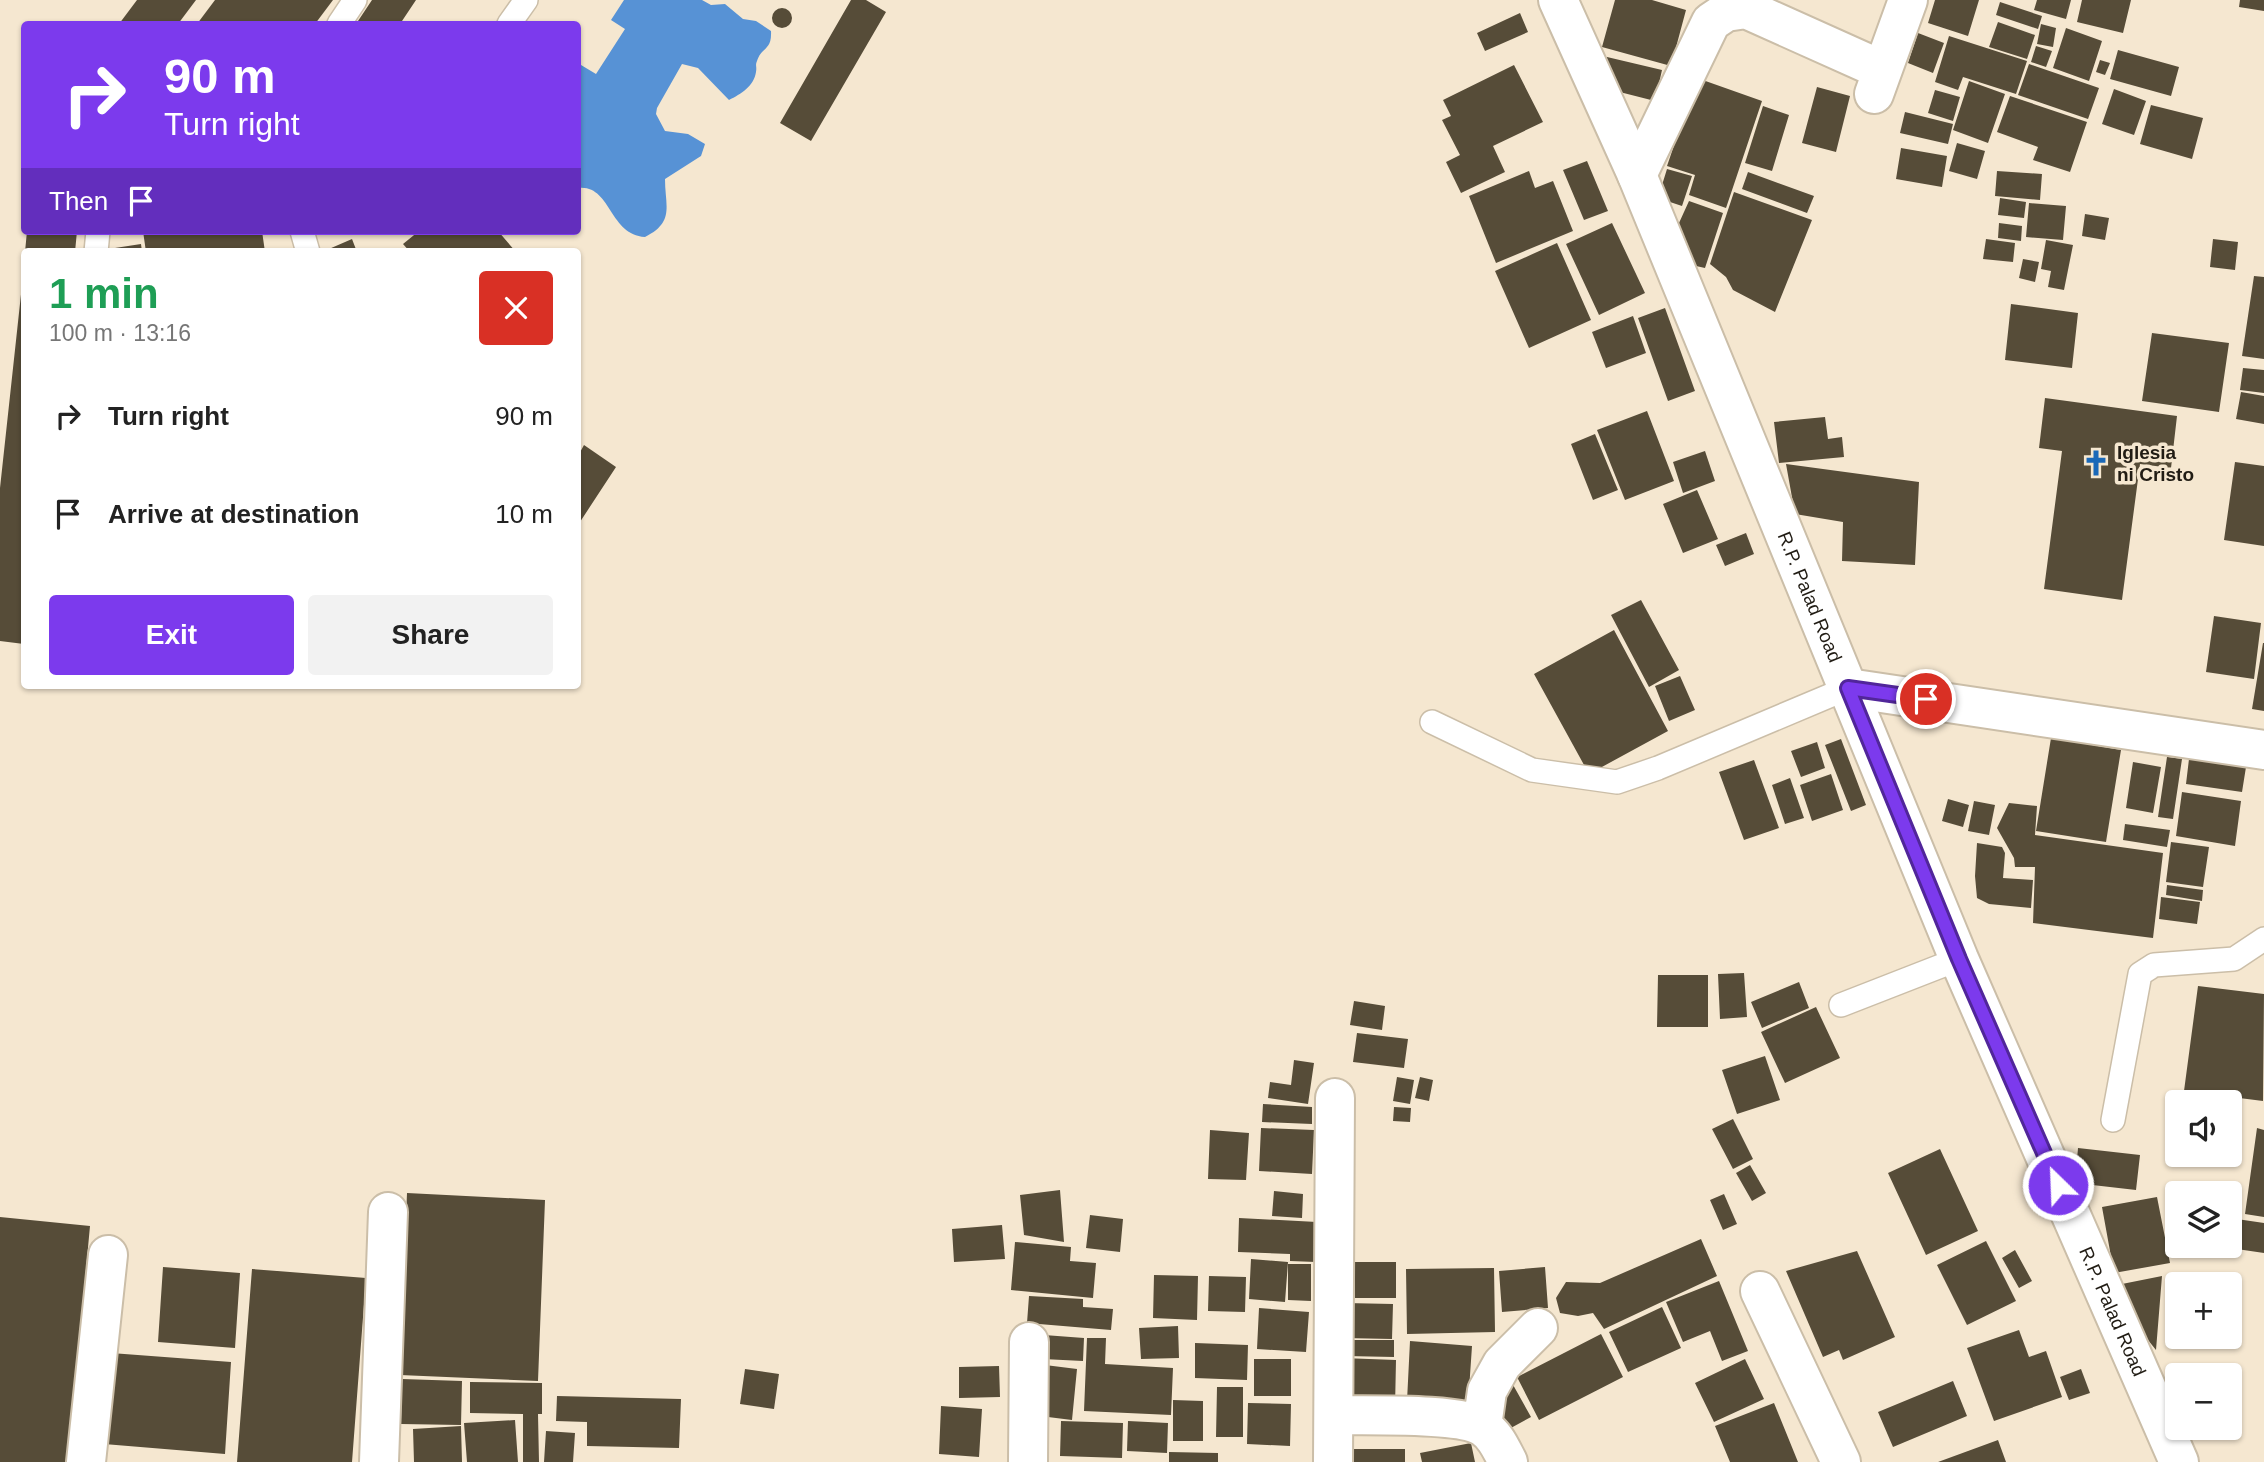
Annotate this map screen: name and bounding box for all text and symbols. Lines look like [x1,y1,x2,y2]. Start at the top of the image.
icon: right [49,49,140,140]
text: 90 m [164,49,276,103]
text: Turn right [164,106,300,142]
icon: arrive [122,182,160,220]
text: Then [49,186,108,216]
text: 1 min [49,270,159,317]
button: close [479,271,553,345]
text: 100 m · 13:16 [49,320,191,346]
icon: right [49,397,87,435]
text: Turn right [108,401,229,431]
text: 90 m [495,401,553,431]
place label: Iglesia ni Cristo [2117,442,2194,485]
church icon: Iglesia ni Cristo [2081,448,2111,478]
icon: arrive [49,495,87,533]
text: Arrive at destination [108,499,359,529]
text: 10 m [495,499,553,529]
street label: R.P. Palad Road [1774,528,1846,665]
button: Exit [49,595,294,675]
button: Share [308,595,553,675]
pin [1896,669,1956,729]
icon: arrive [1907,680,1945,718]
map controls [2165,1090,2242,1440]
button: sound [2165,1090,2242,1167]
position arrow [2021,1148,2095,1222]
button: layers [2165,1181,2242,1258]
street label: R.P. Palad Road [2076,1243,2151,1379]
button: + [2165,1272,2242,1349]
button: − [2165,1363,2242,1440]

